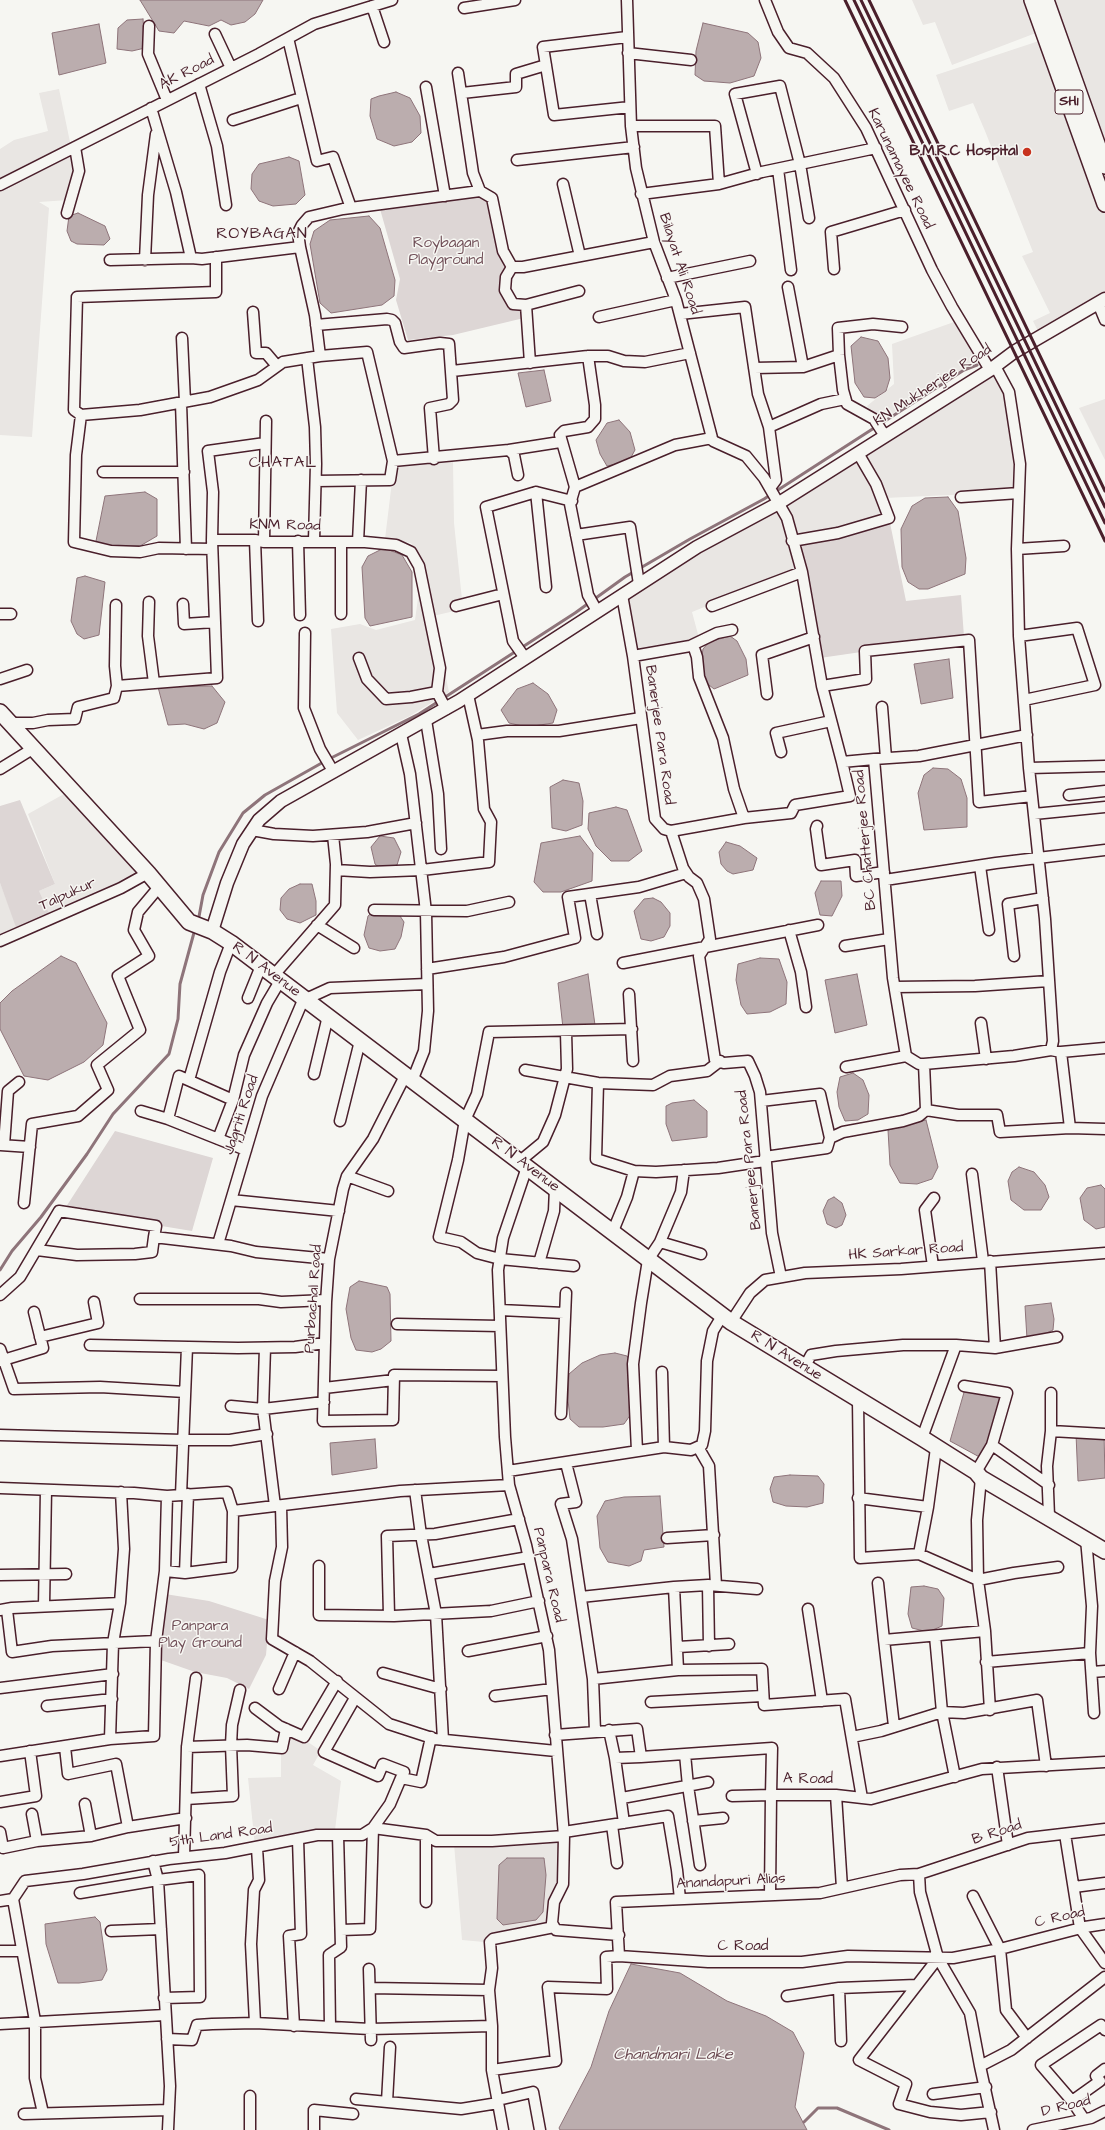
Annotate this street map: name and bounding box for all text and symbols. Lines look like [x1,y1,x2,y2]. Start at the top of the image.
street label: AK Road [157,52,217,94]
road number: SH1 [1055,90,1083,114]
street label: Karunamayee Road [863,106,937,232]
place label: B.M.R.C Hospital [910,143,1018,161]
marker: B.M.R.C Hospital [1021,146,1033,158]
street label: Bilayat Ali Road [654,211,704,317]
district label: ROYBAGAN [216,225,308,245]
park label: Roybagan Playground [408,235,484,270]
street label: KN Mukherjee Road [871,341,995,431]
district label: CHATAL [249,454,317,474]
street label: KNM Road [249,516,321,536]
street label: Banerjee Para Road [640,664,678,806]
street label: BC Chatterjee Road [851,769,881,911]
street label: Talpukur [37,874,99,916]
street label: R N Avenue [228,938,304,1002]
street label: Jagriti Road [221,1073,263,1157]
street label: Banerjee Para Road [734,1089,766,1231]
street label: R N Avenue [487,1133,563,1197]
street label: HK Sarkar Road [848,1239,964,1265]
street label: Purbachal Road [301,1244,327,1354]
street label: R N Avenue [747,1327,825,1385]
street label: Panpara Road [528,1526,568,1624]
park label: Panpara Play Ground [158,1618,242,1653]
street label: A Road [783,1771,833,1789]
street label: B Road [970,1817,1024,1849]
street label: 5th Land Road [168,1820,274,1852]
street label: Anandapuri Alias [676,1870,786,1894]
street label: C Road [1033,1903,1087,1933]
street label: C Road [717,1938,769,1956]
water label: Chandmari Lake [613,2046,733,2066]
street label: D Road [1039,2092,1093,2122]

